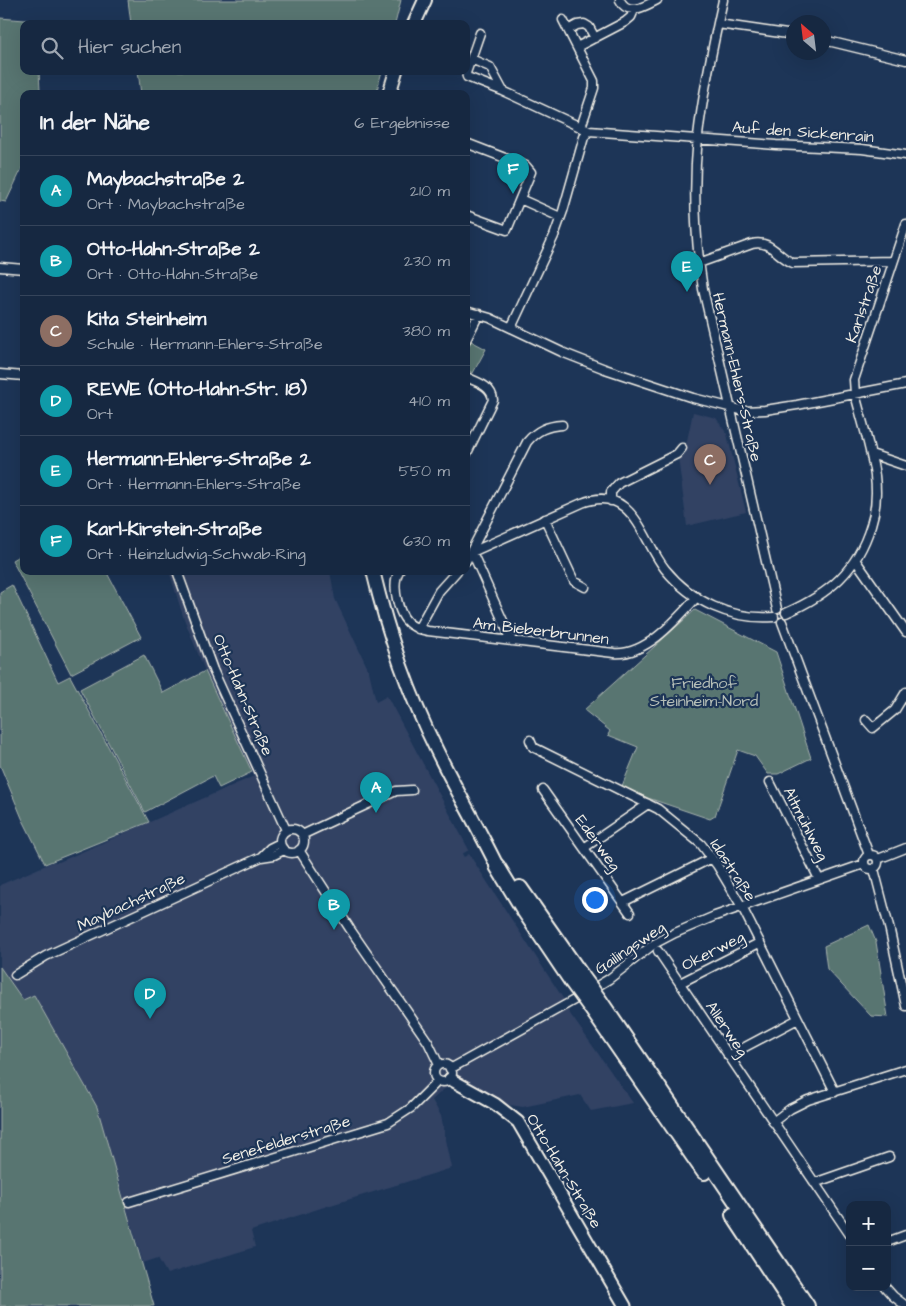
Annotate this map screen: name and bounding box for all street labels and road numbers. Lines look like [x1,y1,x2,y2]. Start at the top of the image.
street label: Auf den Sickenrain [731,116,875,148]
street label: Karlstraße [840,262,888,346]
street label: Hermann-Ehlers-Straße [707,290,767,464]
street label: Am Bieberbrunnen [472,612,610,650]
street label: Otto-Hahn-Straße [207,631,279,759]
street label: Altmühlweg [777,783,834,865]
street label: Ederweg [569,810,626,876]
street label: Idastraße [705,835,762,906]
street label: Maybachstraße [73,867,189,938]
street label: Gailingsweg [590,916,670,981]
street label: Okerweg [678,926,749,977]
street label: Allerweg [700,997,754,1062]
street label: Senefelderstraße [219,1110,353,1170]
street label: Otto-Hahn-Straße [521,1110,607,1233]

